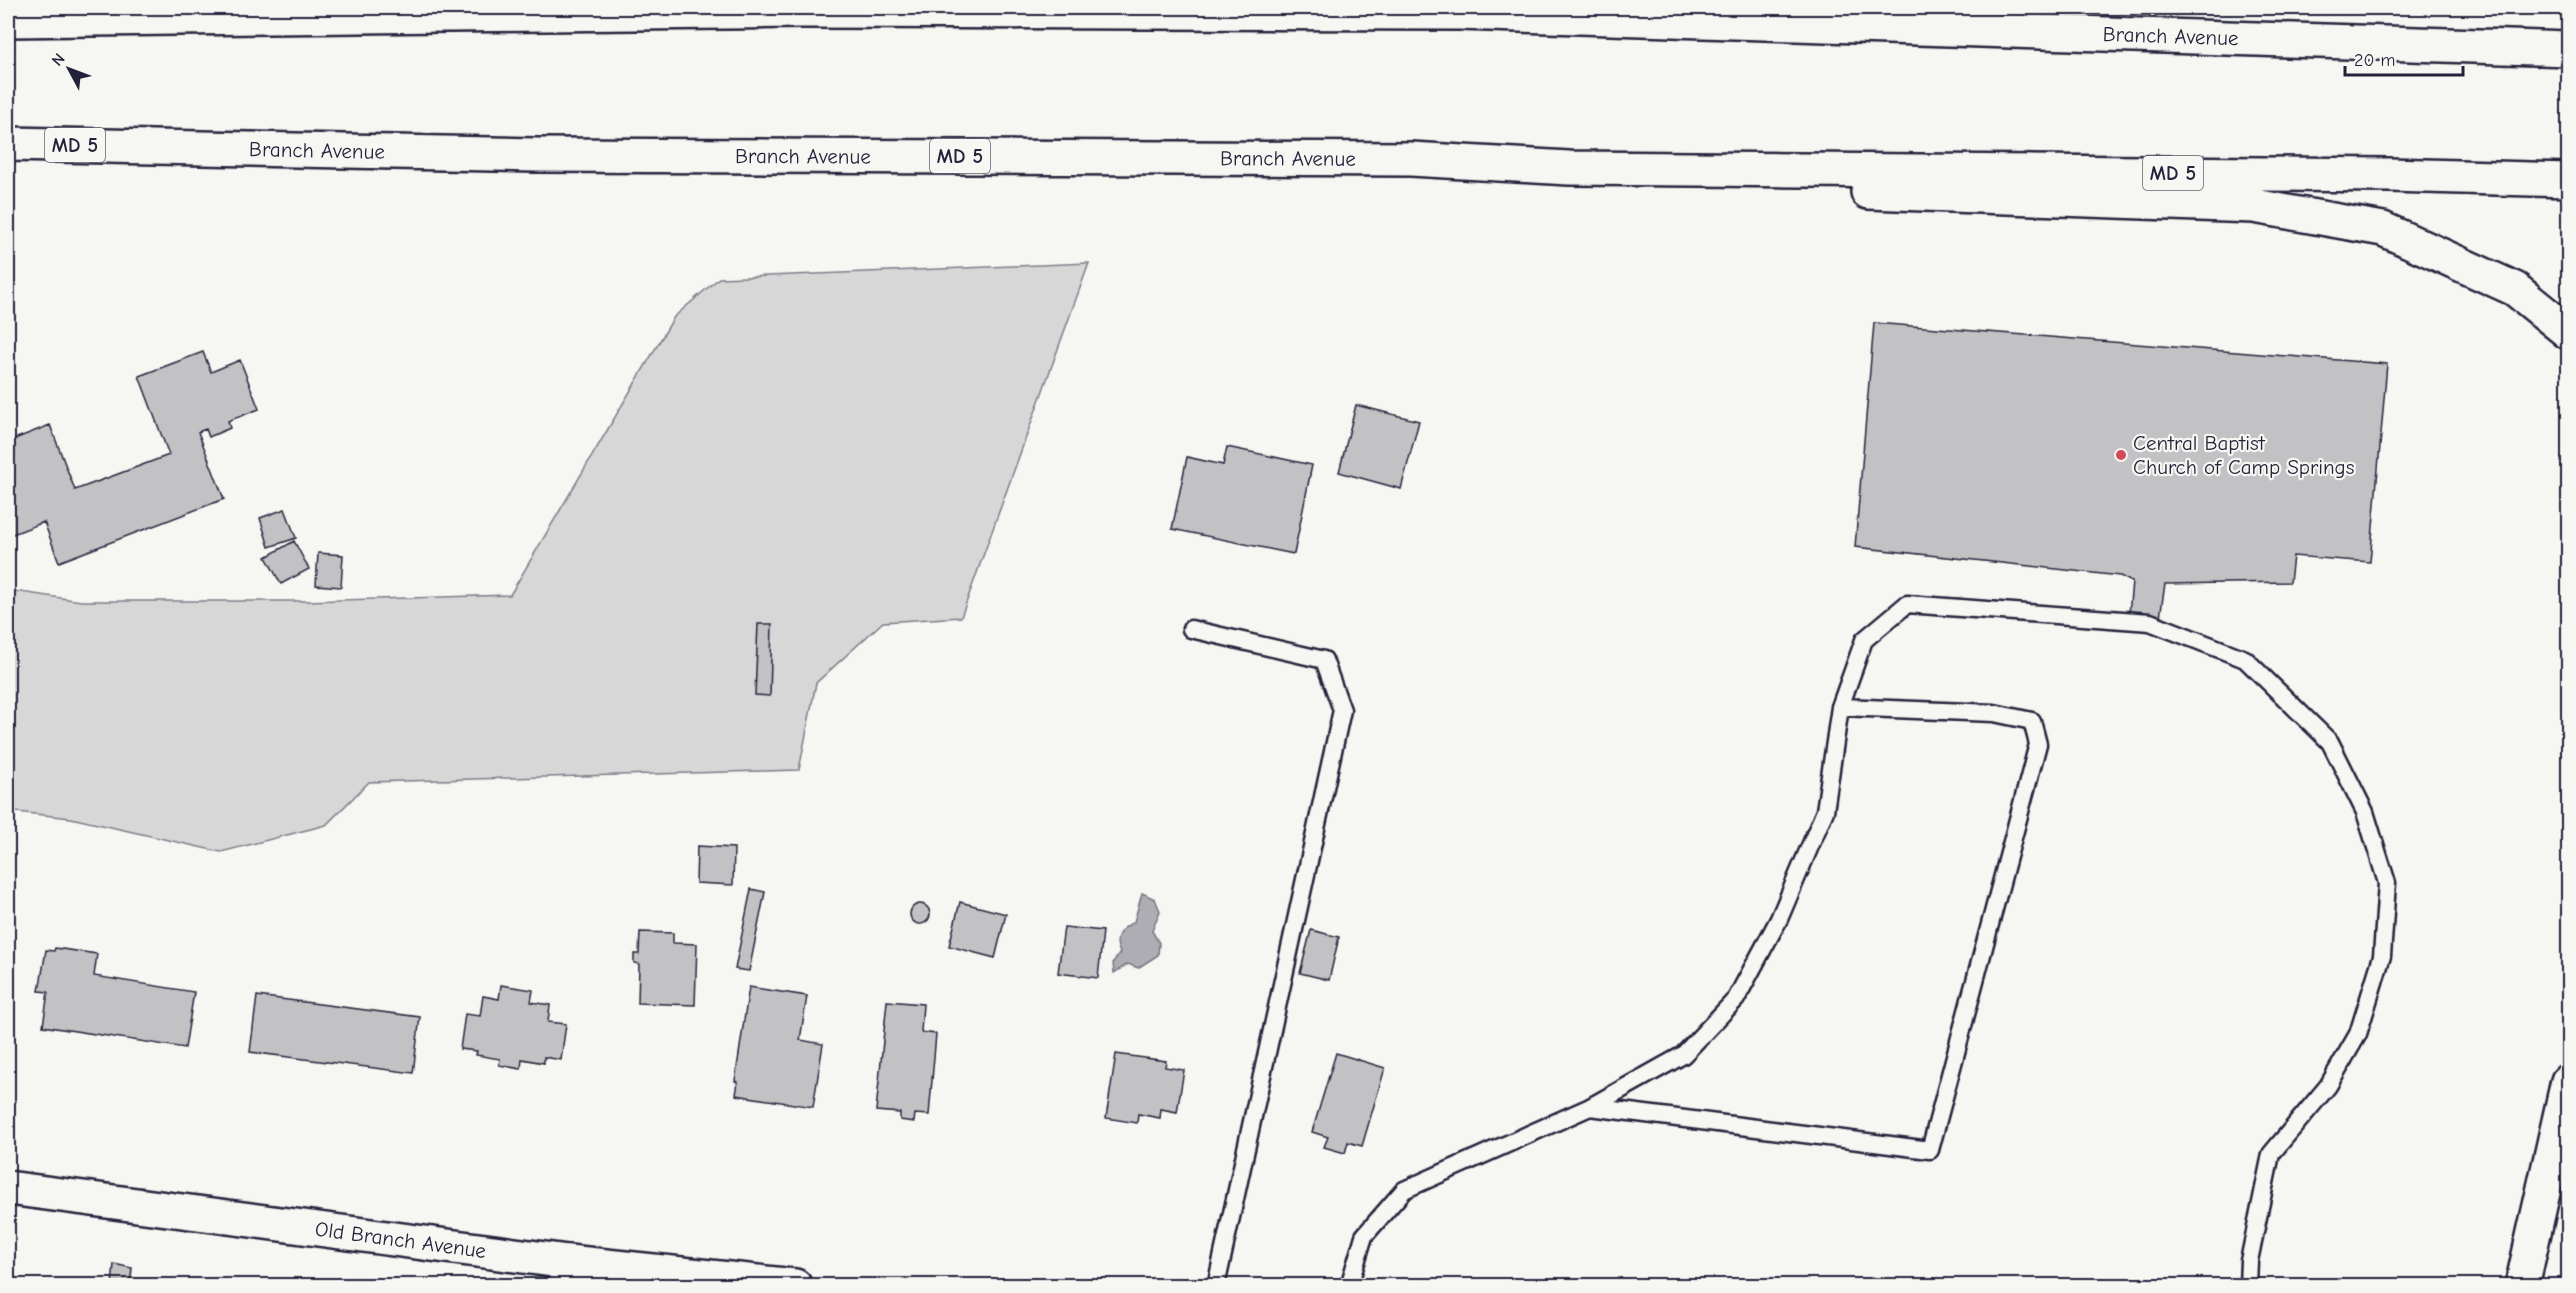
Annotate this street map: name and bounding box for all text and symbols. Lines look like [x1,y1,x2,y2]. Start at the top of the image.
street label: Branch Avenue [2102,22,2239,50]
north arrow [39,39,99,99]
scale bar [2345,39,2464,77]
text: N [48,50,69,70]
text: 20 m [2354,50,2395,71]
road number: MD 5 [45,128,105,162]
street label: Branch Avenue [249,137,385,164]
road number: MD 5 [930,139,990,173]
street label: Branch Avenue [735,144,871,169]
street label: Branch Avenue [1220,146,1356,171]
road number: MD 5 [2143,156,2203,190]
place label: Central Baptist Church of Camp Springs [2133,431,2354,479]
marker: Central Baptist Church of Camp Springs [2114,448,2128,462]
street label: Old Branch Avenue [314,1217,487,1263]

